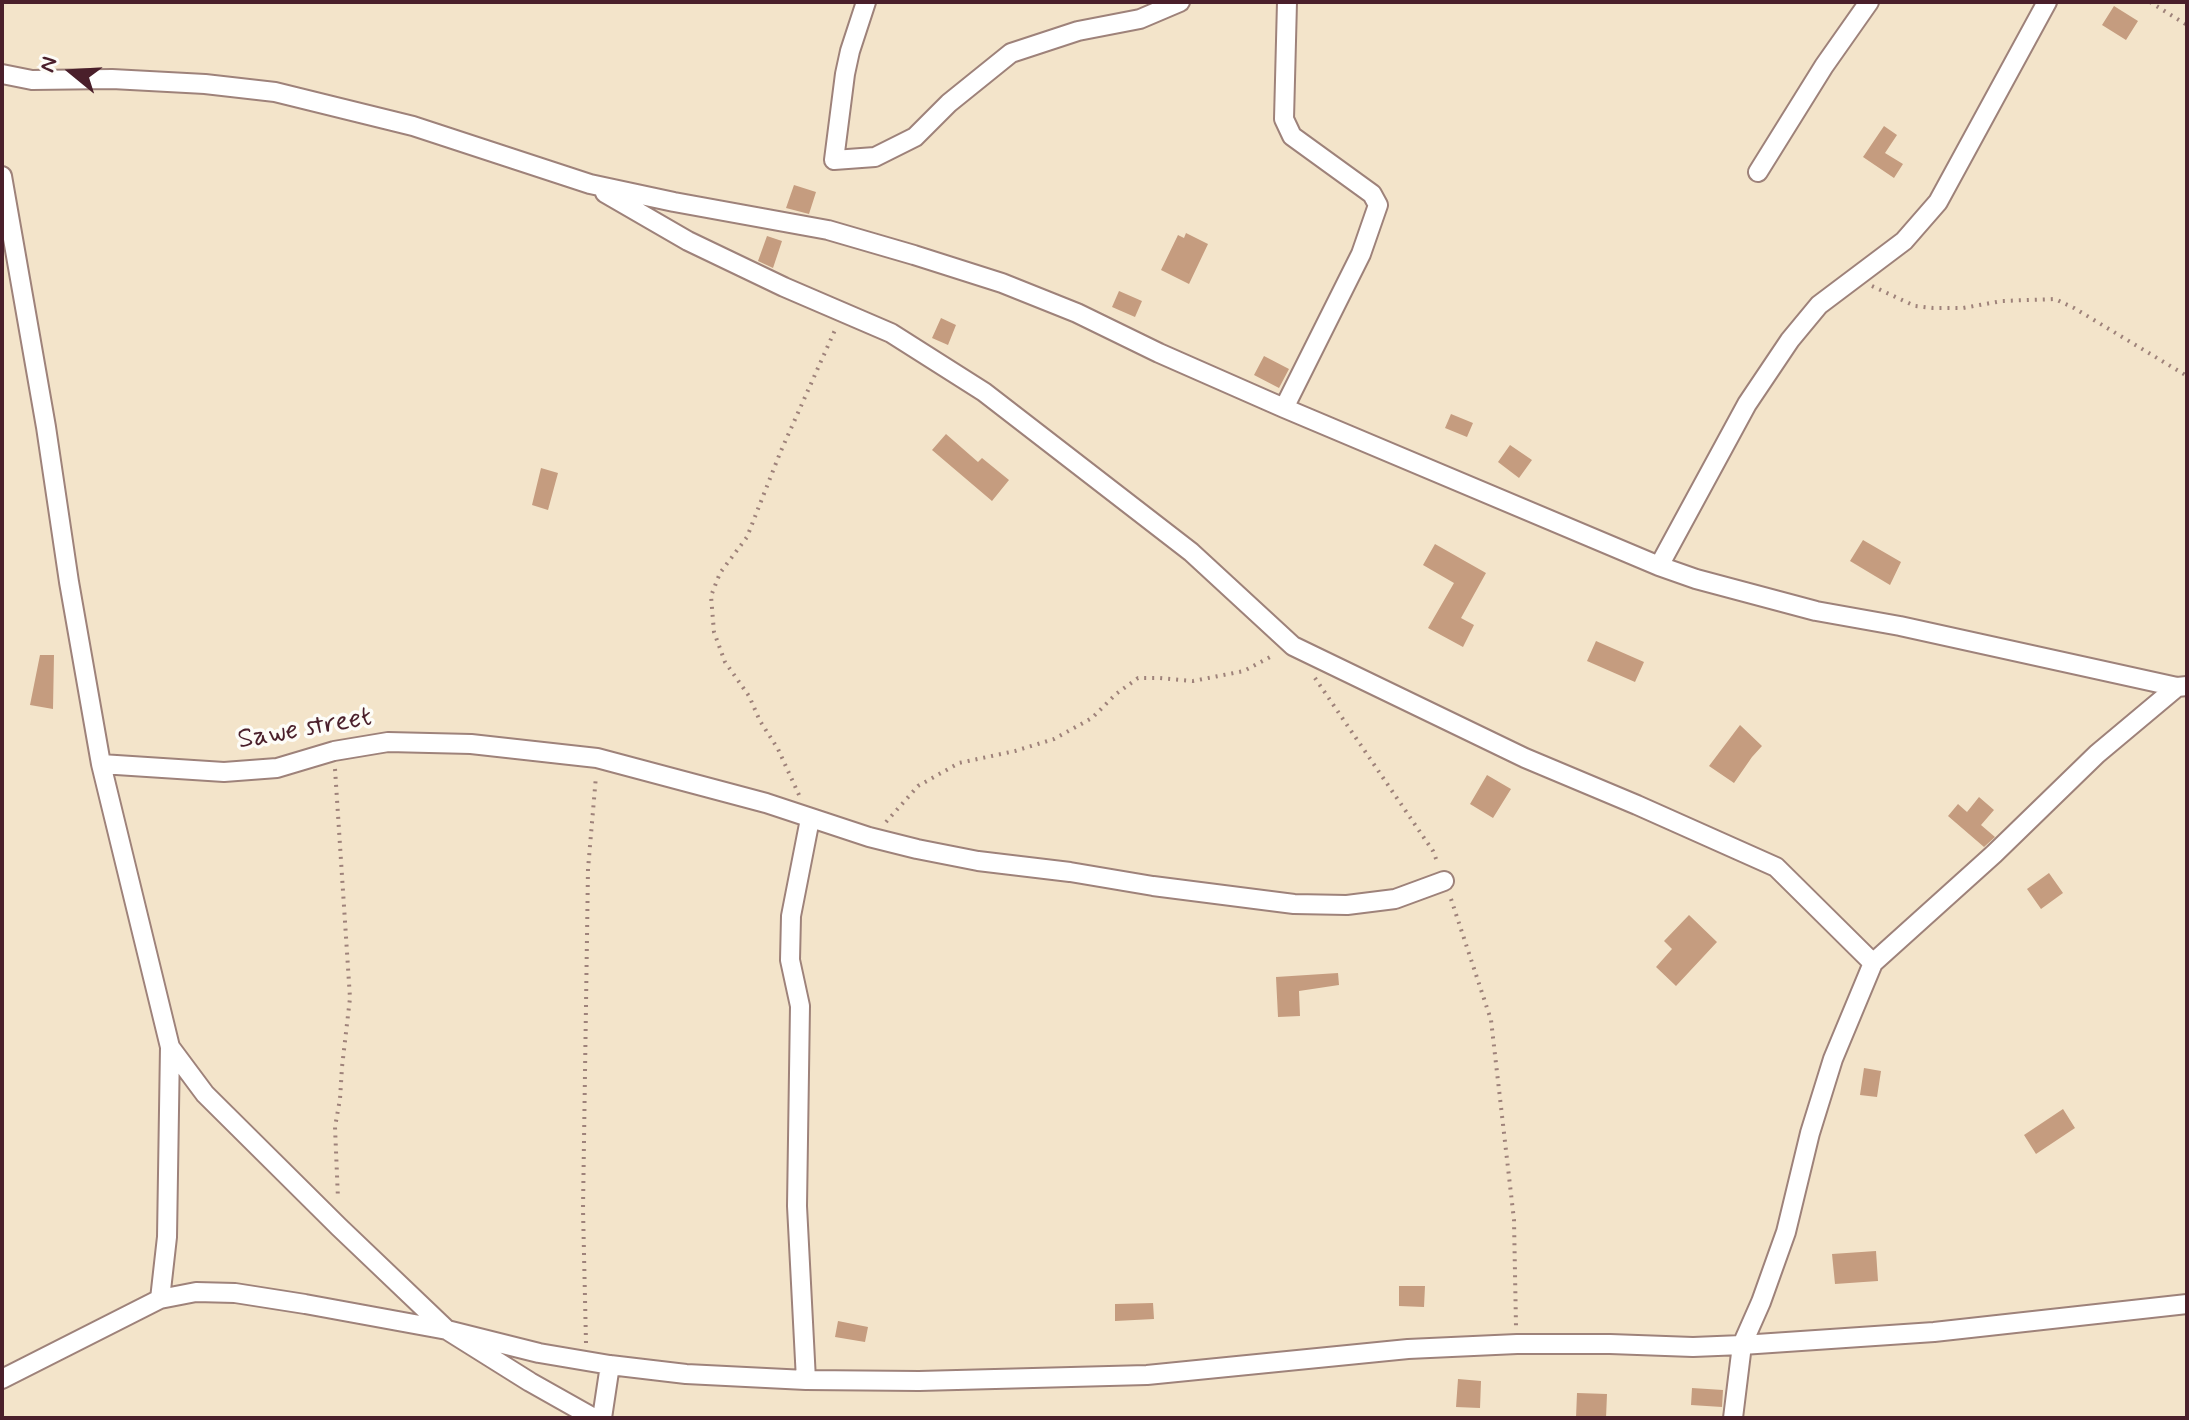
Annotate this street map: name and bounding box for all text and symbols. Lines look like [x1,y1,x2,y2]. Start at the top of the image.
north arrow [32,32,112,112]
text: N [34,53,65,76]
street label: Sawe street [235,702,375,758]

